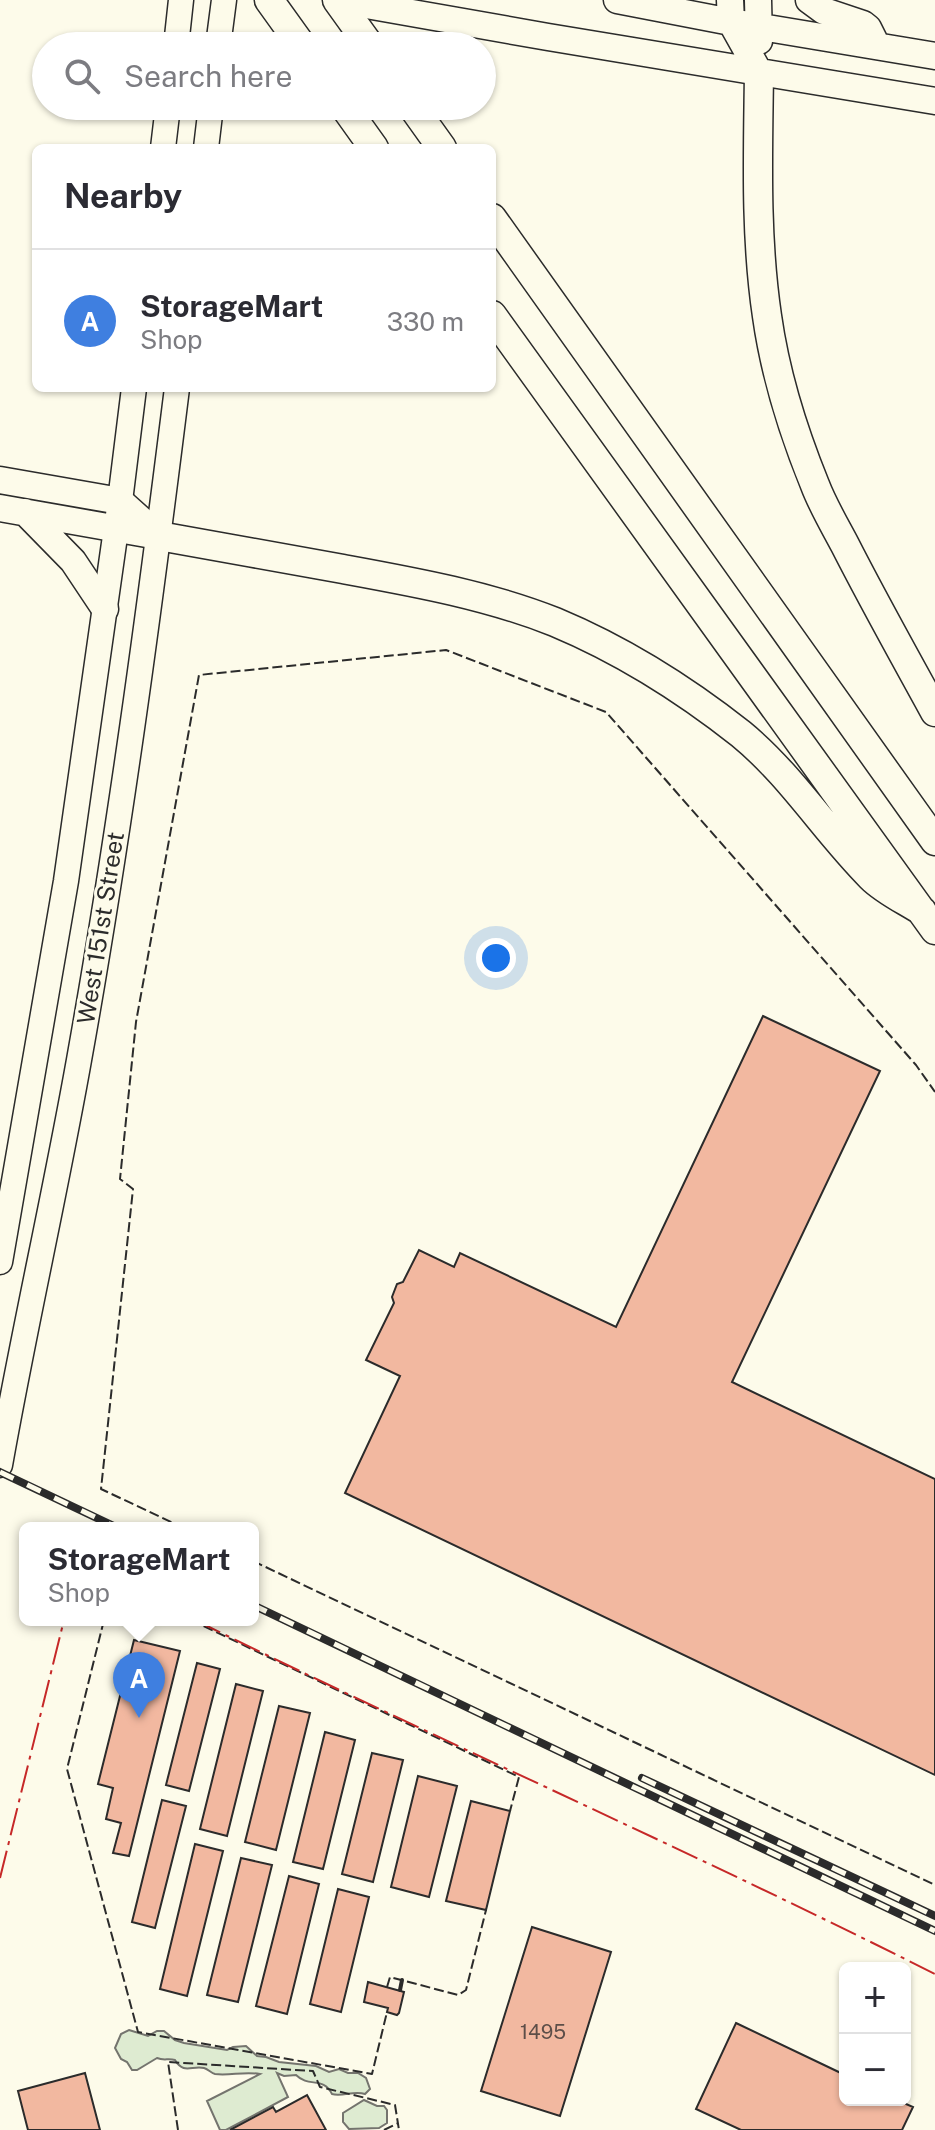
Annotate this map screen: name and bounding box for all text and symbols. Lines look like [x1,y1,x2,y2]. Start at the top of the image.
search box [32,32,496,120]
icon: search [60,54,104,98]
text: Search here [124,58,292,94]
text: Nearby [64,176,182,216]
text: StorageMart [140,288,323,324]
text: A [81,306,99,337]
text: 330 m [387,306,464,337]
text: Shop [140,324,203,355]
street label: West 151st Street [71,830,129,1026]
your location [476,938,516,978]
popup [19,1522,259,1626]
text: StorageMart [47,1541,231,1577]
text: Shop [47,1577,110,1608]
pin: A [113,1652,165,1718]
map controls [839,1962,911,2106]
button: + [839,1962,911,2034]
house number: 1495 [520,2020,566,2044]
button: − [839,2034,911,2106]

